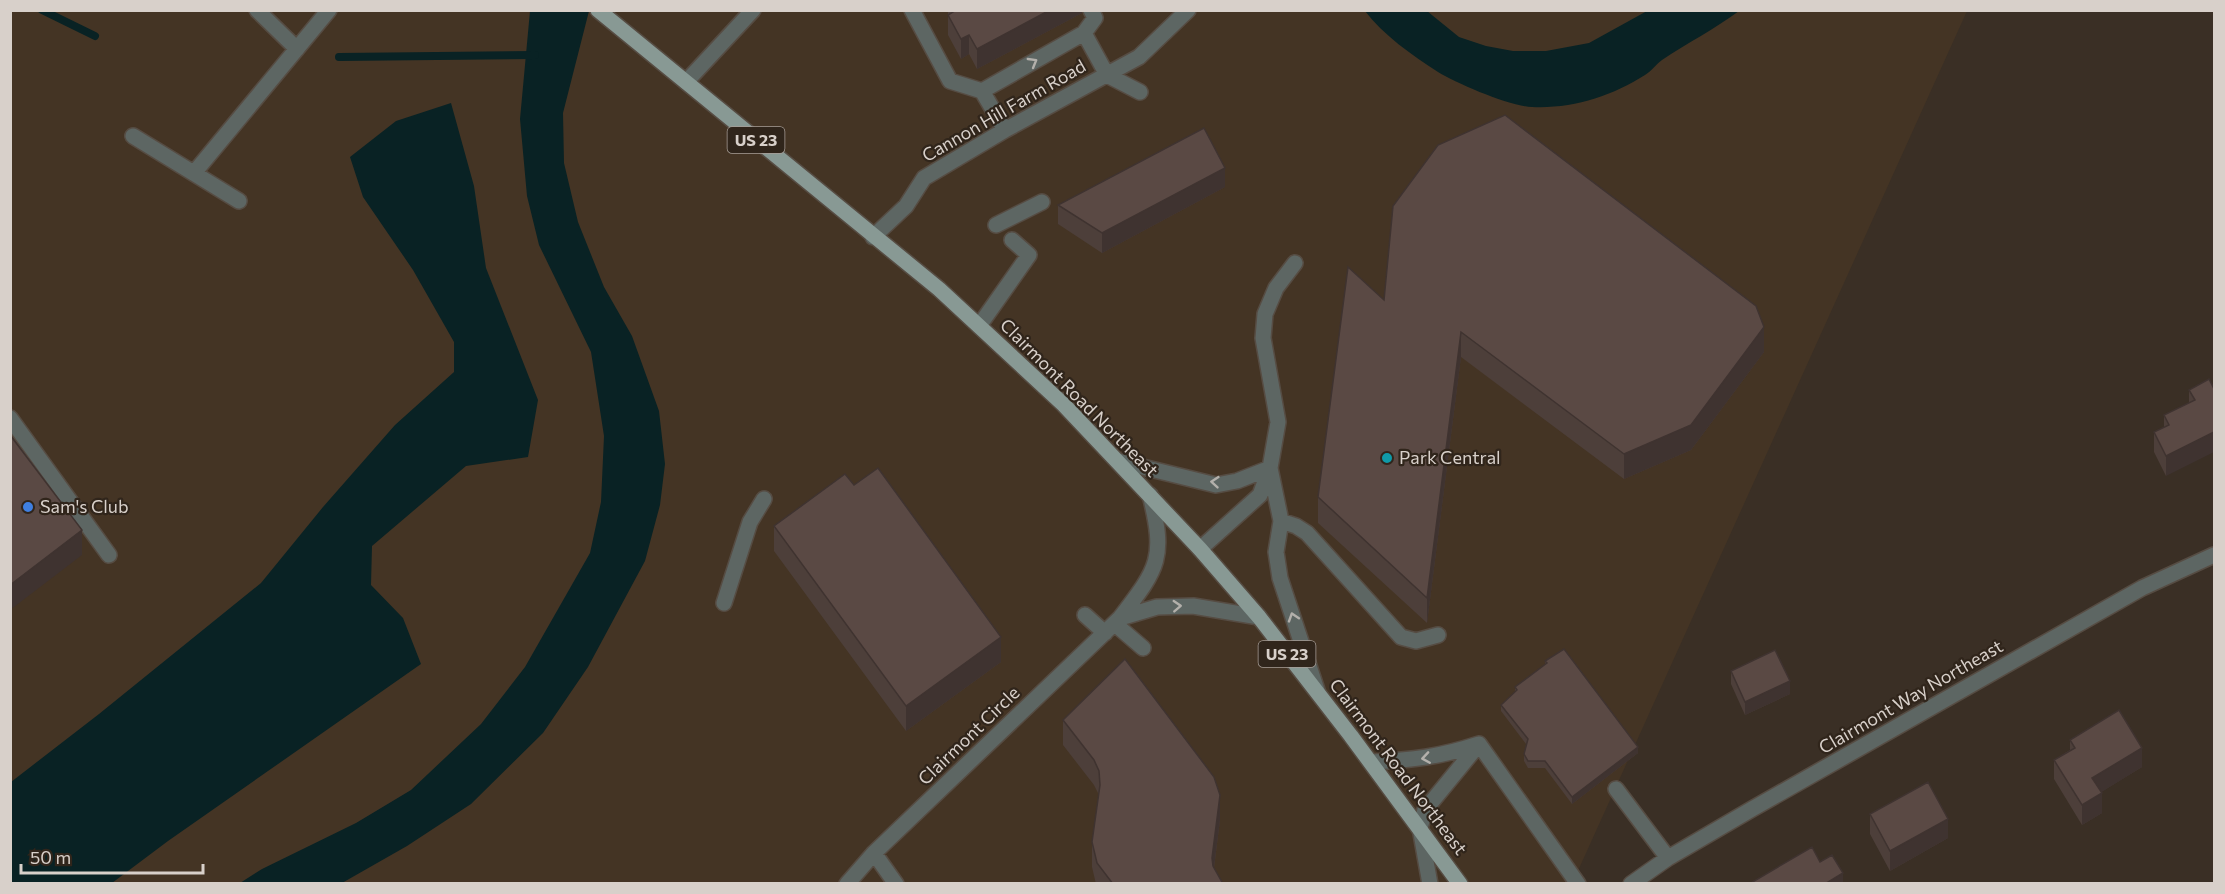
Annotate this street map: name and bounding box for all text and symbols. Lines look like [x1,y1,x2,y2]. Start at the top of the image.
street label: Cannon Hill Farm Road [918,54,1089,166]
one-way arrow [1027,58,1037,69]
road number: US 23 [728,127,784,153]
street label: Clairmont Road Northeast [996,314,1163,481]
place label: Park Central [1399,446,1501,468]
marker: Park Central [1380,451,1394,465]
one-way arrow [1210,476,1219,489]
place label: Sam's Club [40,495,129,517]
marker: Sam's Club [21,500,35,514]
one-way arrow [1173,600,1182,613]
one-way arrow [1288,612,1301,623]
street label: Clairmont Way Northeast [1815,634,2006,758]
road number: US 23 [1258,641,1316,667]
street label: Clairmont Road Northeast [1325,674,1472,859]
street label: Clairmont Circle [913,681,1024,789]
one-way arrow [1421,751,1430,763]
scale bar [21,837,202,875]
text: 50 m [30,846,71,868]

